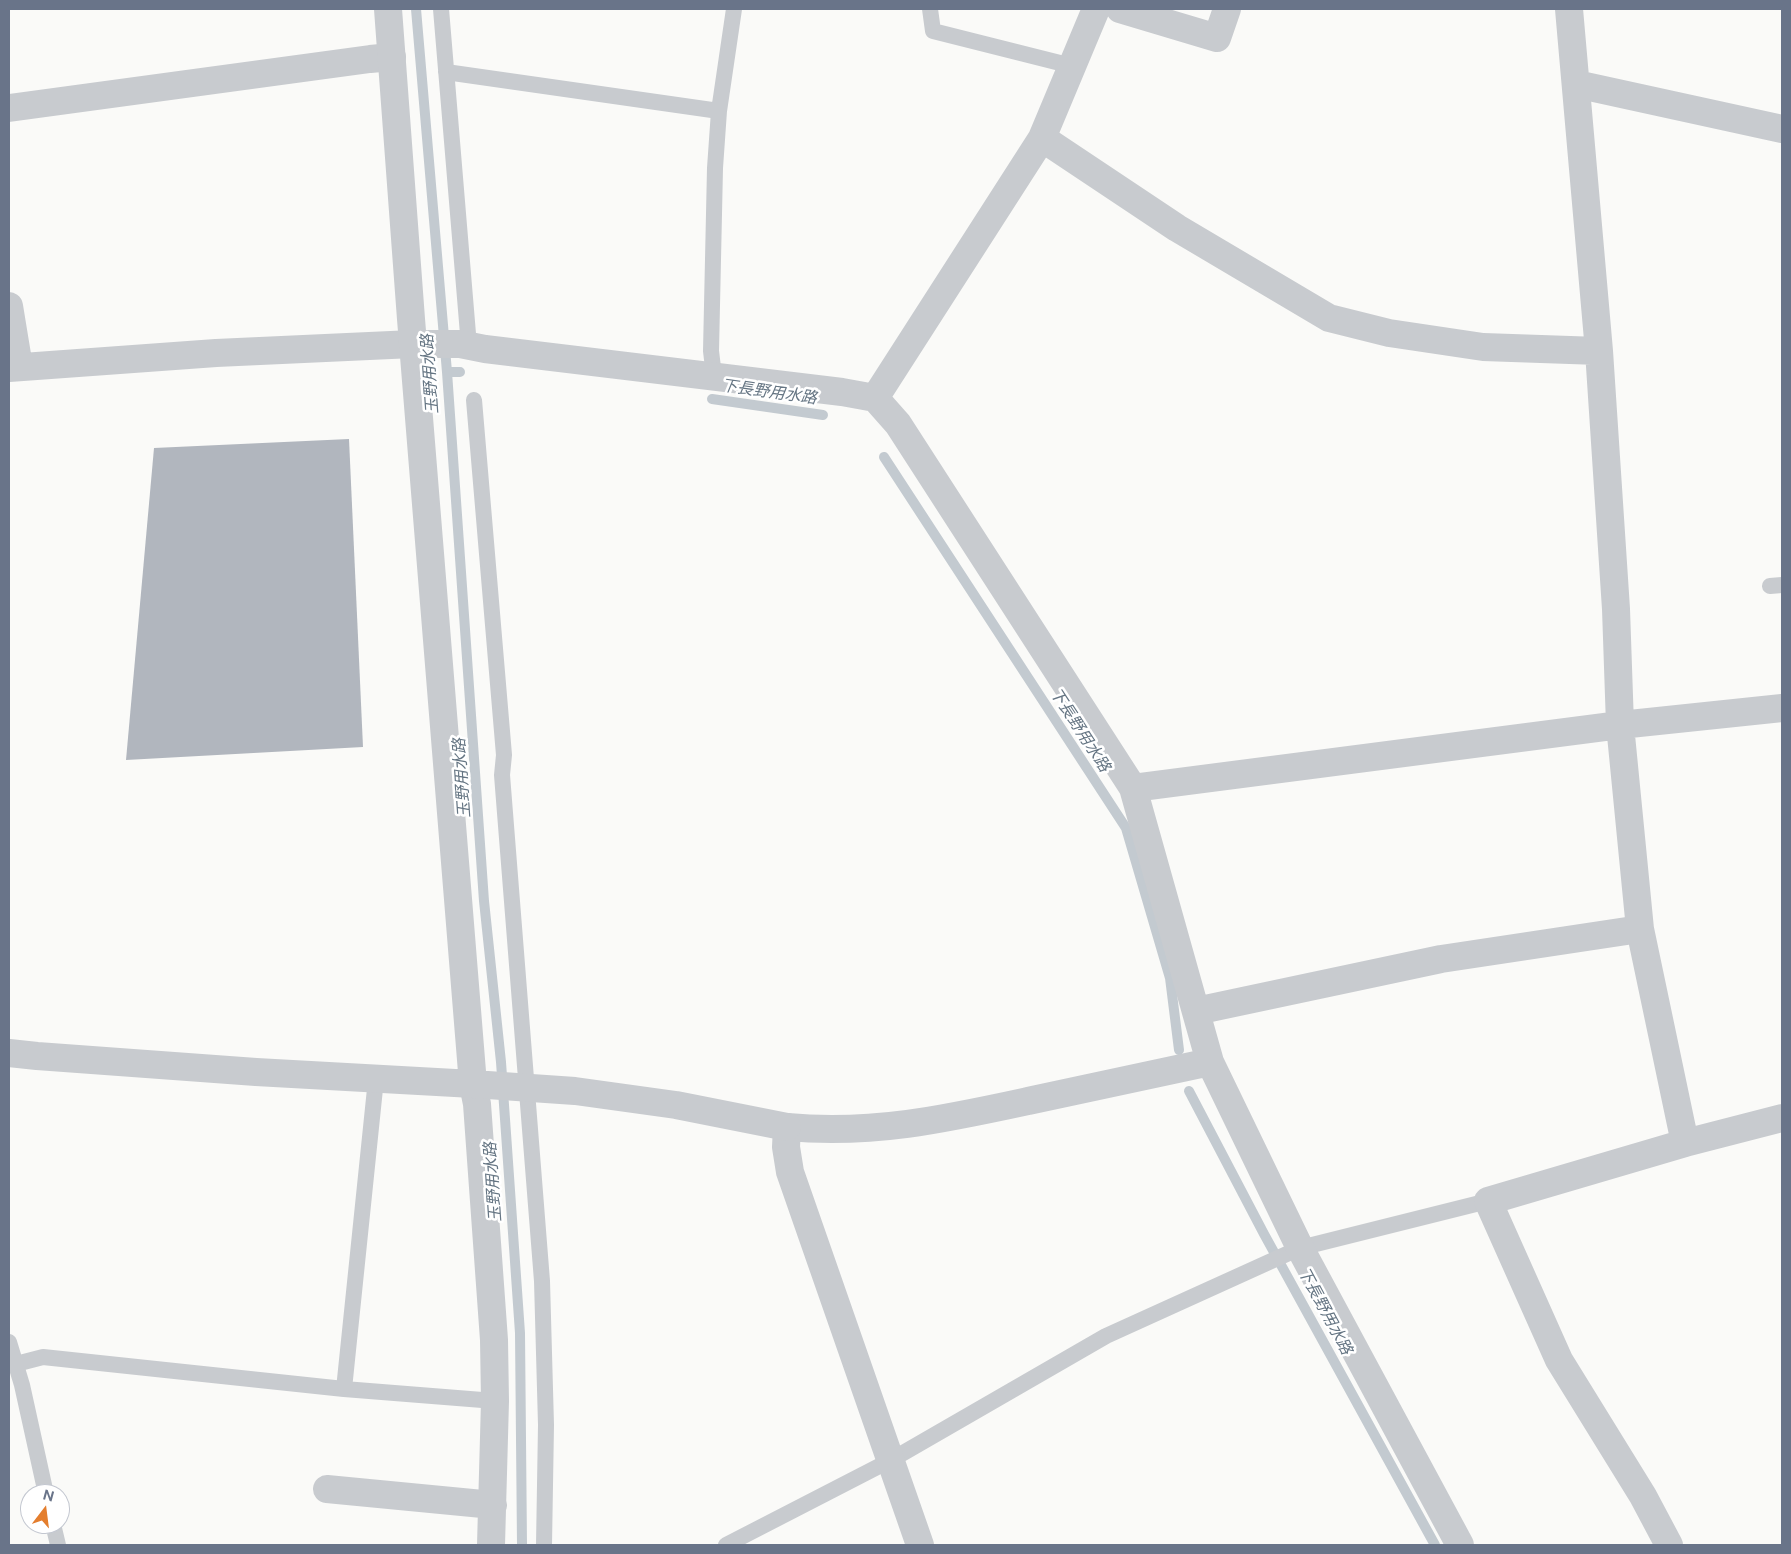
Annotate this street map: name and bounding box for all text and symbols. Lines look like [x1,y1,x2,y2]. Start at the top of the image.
water label: 玉野用水路 [418,333,442,415]
water label: 下長野用水路 [720,376,818,408]
water label: 下長野用水路 [1046,685,1114,775]
water label: 玉野用水路 [450,737,474,819]
water label: 玉野用水路 [481,1141,505,1223]
water label: 下長野用水路 [1294,1264,1356,1358]
north arrow [20,1484,70,1534]
text: N [41,1486,56,1505]

